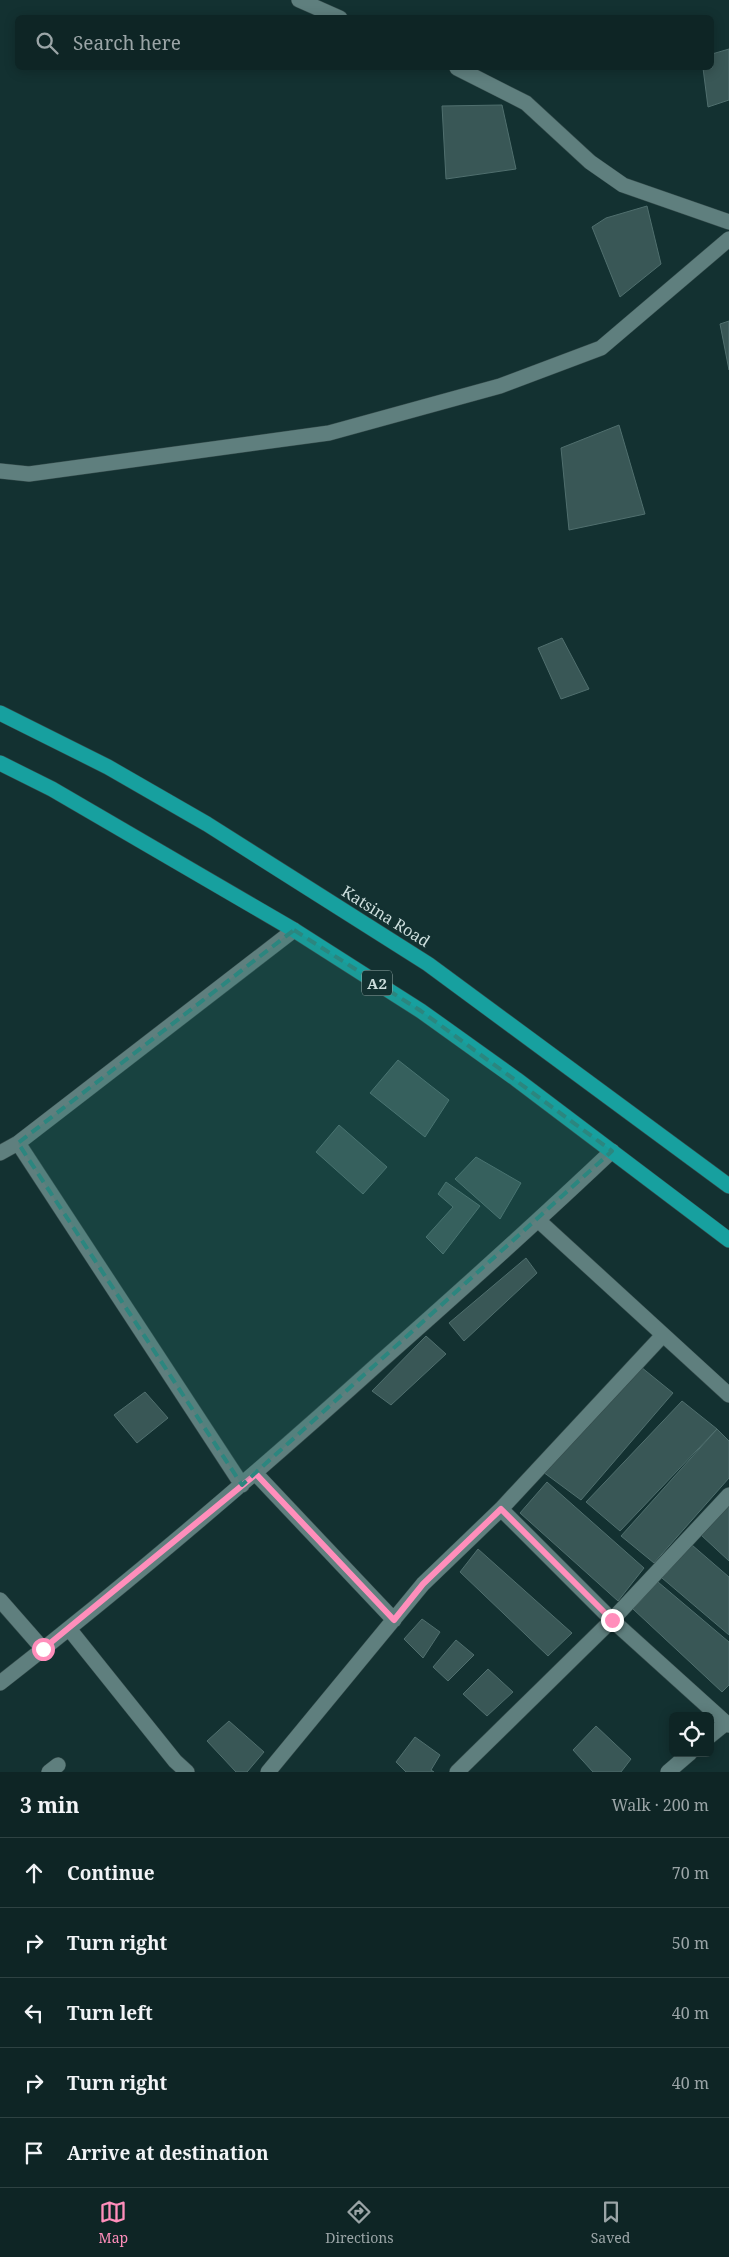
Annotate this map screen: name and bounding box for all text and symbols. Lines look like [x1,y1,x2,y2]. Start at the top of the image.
search box [15,15,714,70]
icon: search [33,29,61,57]
text: Search here [73,30,181,56]
street label: Katsina Road [338,880,434,952]
road number: A2 [362,970,392,996]
route end [601,1609,624,1632]
route start [32,1638,55,1661]
map controls [669,1712,714,1757]
button: locate [669,1712,714,1757]
text: 3 min [20,1791,79,1819]
text: Walk · 200 m [612,1794,709,1816]
icon: ahead [20,1859,48,1887]
text: Continue [67,1860,155,1886]
text: 70 m [672,1862,709,1884]
icon: right [20,1929,48,1957]
text: Turn right [67,1930,167,1956]
text: 50 m [672,1932,709,1954]
icon: left [20,1999,48,2027]
text: Turn left [67,2000,153,2026]
text: 40 m [672,2002,709,2024]
icon: right [20,2069,48,2097]
text: Turn right [67,2070,167,2096]
text: 40 m [672,2072,709,2094]
icon: arrive [20,2139,48,2167]
text: Arrive at destination [67,2140,269,2166]
tab: Map [99,2198,128,2247]
tab: Directions [325,2198,394,2247]
tab: Saved [591,2198,630,2247]

